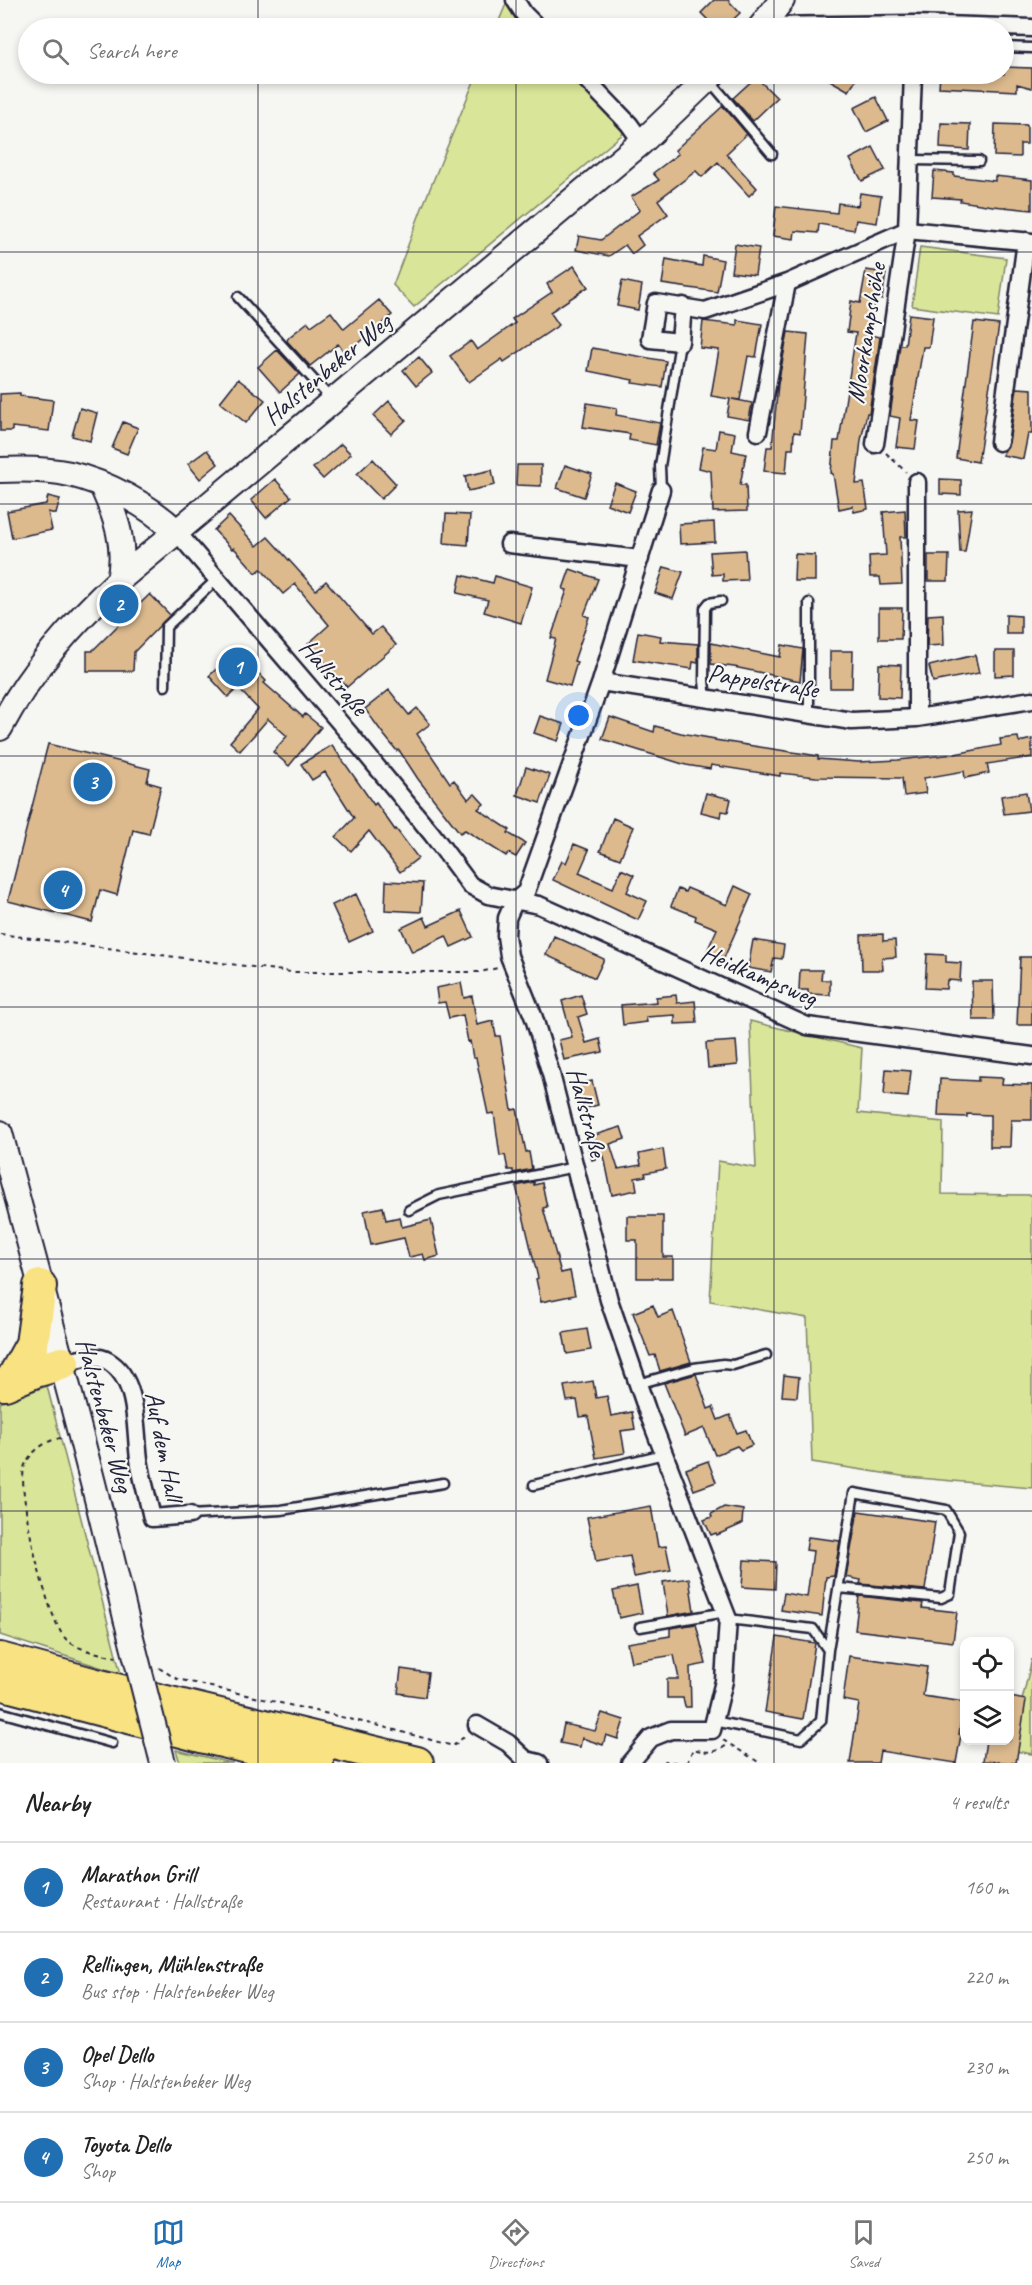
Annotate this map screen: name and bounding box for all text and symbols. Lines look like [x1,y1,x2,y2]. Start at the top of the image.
search box [18,18,1014,84]
icon: search [39,35,72,68]
text: Search here [87,37,177,65]
street label: Moorkampshöhe [839,258,894,405]
street label: Halstenbeker Weg [256,305,399,432]
pin: 2 [100,582,138,626]
street label: Hallstraße [292,632,377,724]
pin: 1 [218,644,258,690]
street label: Pappelstraße [706,656,823,706]
your location [564,701,593,730]
pin: 3 [74,760,112,804]
pin: 4 [44,868,82,912]
street label: Heidkampsweg [696,936,824,1015]
street label: Hallstraße [559,1064,615,1163]
street label: Halstenbeker Weg [69,1335,142,1497]
street label: Auf dem Hall [137,1389,192,1508]
map controls [960,1637,1014,1745]
button: locate [960,1637,1014,1691]
button: layers [960,1691,1014,1745]
text: Nearby [24,1786,89,1819]
text: 4 results [949,1790,1008,1815]
text: Marathon Grill [81,1861,196,1889]
text: 1 [39,1875,48,1900]
text: 160 m [965,1875,1008,1900]
text: Restaurant · Hallstraße [81,1889,242,1914]
text: Rellingen, Mühlenstraße [81,1951,262,1979]
text: 2 [39,1965,48,1990]
text: 220 m [965,1965,1008,1990]
text: Bus stop · Halstenbeker Weg [81,1979,273,2004]
text: Opel Dello [81,2041,153,2069]
text: 3 [39,2055,48,2080]
text: 230 m [965,2055,1008,2080]
text: Shop · Halstenbeker Weg [81,2069,250,2094]
text: Toyota Dello [81,2131,170,2159]
text: 4 [39,2145,48,2170]
text: 250 m [965,2145,1008,2170]
text: Shop [81,2159,115,2184]
tab: Map [152,2216,185,2272]
tab: Directions [488,2216,544,2272]
tab: Saved [847,2216,880,2272]

